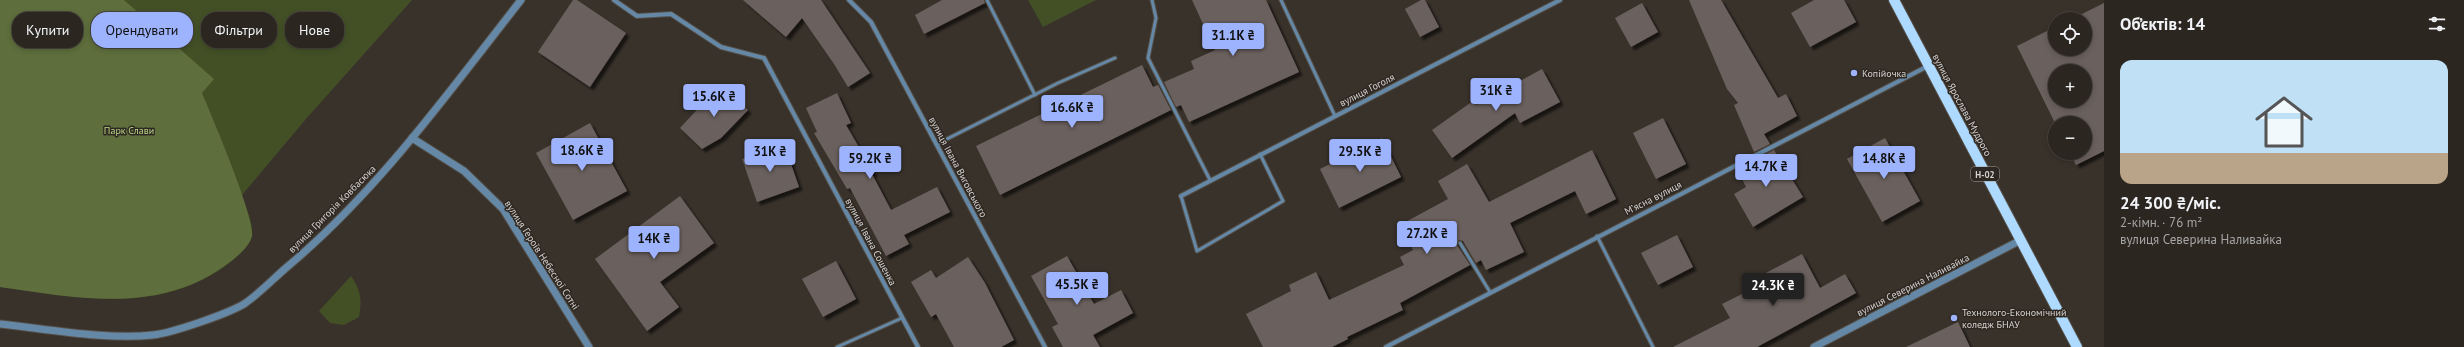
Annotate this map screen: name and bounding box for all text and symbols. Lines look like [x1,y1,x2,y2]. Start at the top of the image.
chip: Купити [12,12,83,48]
chip: Орендувати [91,12,193,48]
chip: Фільтри [201,12,277,48]
chip: Нове [285,12,344,48]
map controls [2048,12,2092,160]
button: locate [2048,12,2092,56]
text: Об’єктів: 14 [2120,13,2205,35]
icon: filters [2426,13,2448,35]
pin: 31.1K ₴ [1196,23,1270,57]
text: 31.1K ₴ [1211,27,1255,44]
street label: вулиця Ярослава Мудрого [1930,52,1994,158]
button: + [2048,64,2092,108]
place label: Копійочка [1862,67,1906,80]
marker: Копійочка [1849,68,1859,78]
street label: вулиця Гоголя [1337,70,1397,109]
pin: 31K ₴ [1468,78,1524,112]
text: 31K ₴ [1479,82,1513,99]
pin: 15.6K ₴ [677,84,751,118]
icon: home [2248,86,2320,158]
text: 15.6K ₴ [692,88,736,105]
pin: 16.6K ₴ [1035,95,1109,129]
text: 16.6K ₴ [1050,99,1094,116]
street label: вулиця Івана Виговського [926,114,990,220]
button: − [2048,116,2092,160]
park label: Парк Слави [104,124,154,137]
pin: 18.6K ₴ [545,138,619,172]
pin: 31K ₴ [742,139,798,173]
pin: 29.5K ₴ [1323,139,1397,173]
text: 18.6K ₴ [560,142,604,159]
text: 31K ₴ [753,143,787,160]
text: 29.5K ₴ [1338,143,1382,160]
pin: 59.2K ₴ [833,146,907,180]
pin: 14.8K ₴ [1847,146,1921,180]
text: 59.2K ₴ [848,150,892,167]
text: 14.8K ₴ [1862,150,1906,167]
pin: 14.7K ₴ [1729,154,1803,188]
text: 14.7K ₴ [1744,158,1788,175]
street label: вулиця Григорія Ковбасюка [285,162,379,256]
road number: Н-02 [1971,167,1999,181]
street label: Мʼясна вулиця [1622,178,1684,218]
text: 24 300 ₴/міс. [2120,192,2221,214]
street label: вулиця Івана Сошенка [842,196,900,288]
street label: вулиця Героїв Небесної Сотні [502,198,582,312]
text: 2-кімн. · 76 m² [2120,214,2202,231]
pin: 27.2K ₴ [1390,221,1464,255]
text: 27.2K ₴ [1406,225,1448,242]
pin: 14K ₴ [626,226,682,260]
text: 14K ₴ [637,230,671,247]
text: вулиця Северина Наливайка [2120,231,2282,248]
street label: вулиця Северина Наливайка [1855,251,1972,319]
pin: 45.5K ₴ [1040,272,1114,306]
pin: 24.3K ₴ [1736,273,1810,307]
text: 45.5K ₴ [1055,276,1099,293]
text: 24.3K ₴ [1751,277,1795,294]
place label: Технолого-Економічний коледж БНАУ [1962,306,2066,331]
marker: Технолого-Економічний коледж БНАУ [1949,313,1959,323]

